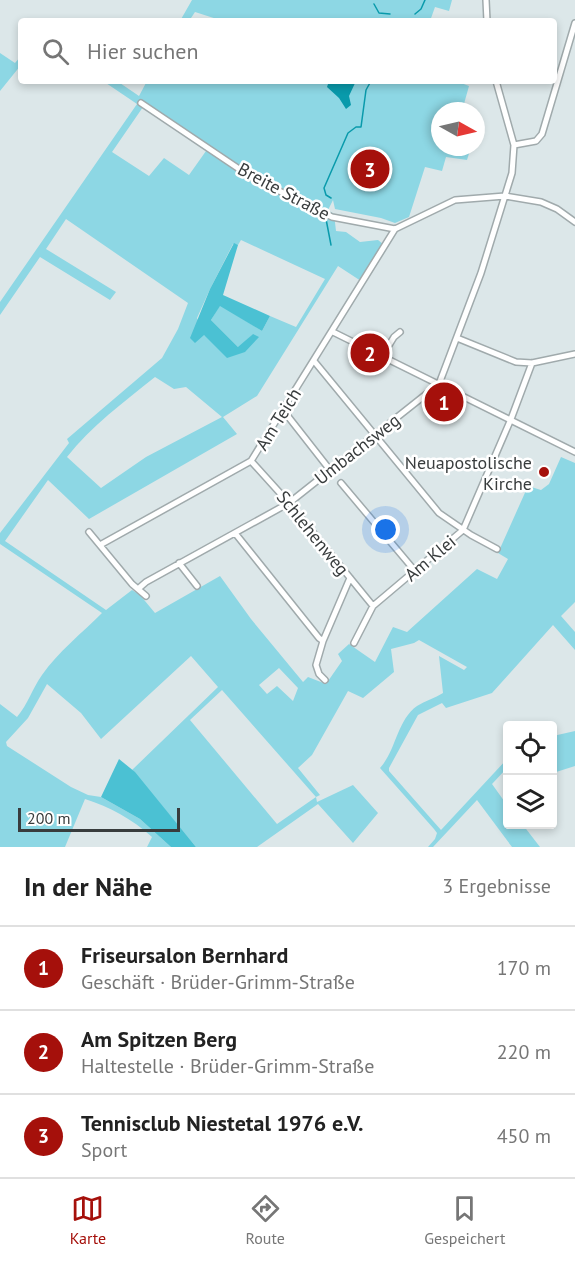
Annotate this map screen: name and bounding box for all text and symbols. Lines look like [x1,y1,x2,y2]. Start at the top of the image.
search box [18,18,557,84]
icon: search [39,35,72,68]
text: Hier suchen [87,37,199,65]
north arrow [431,102,485,156]
pin: 3 [350,146,389,192]
street label: Breite Straße [234,157,334,225]
pin: 2 [350,330,389,376]
pin: 1 [424,380,464,424]
street label: Am Teich [250,384,306,454]
street label: Umbachsweg [310,408,404,490]
place label: Neuapostolische Kirche [405,451,532,495]
marker: Neuapostolische Kirche [537,465,551,479]
street label: Schlehenweg [272,486,354,580]
your location [371,515,400,544]
street label: Am Klei [400,530,460,586]
map controls [503,721,557,829]
button: locate [503,721,557,775]
button: layers [503,775,557,829]
scale bar [18,805,180,832]
text: 200 m [27,808,70,828]
text: In der Nähe [24,870,152,903]
text: 3 Ergebnisse [442,873,551,899]
text: Friseursalon Bernhard [81,941,288,969]
text: 1 [38,955,49,981]
text: 170 m [497,955,551,981]
text: Geschäft · Brüder-Grimm-Straße [81,969,355,995]
text: Am Spitzen Berg [81,1025,237,1053]
text: 2 [38,1039,49,1065]
text: 220 m [497,1039,551,1065]
text: Haltestelle · Brüder-Grimm-Straße [81,1053,374,1079]
text: Tennisclub Niestetal 1976 e.V. [81,1109,363,1137]
text: 3 [38,1123,49,1149]
text: 450 m [497,1123,551,1149]
text: Sport [81,1137,127,1163]
tab: Karte [70,1192,106,1248]
tab: Route [246,1192,285,1248]
tab: Gespeichert [424,1192,505,1248]

